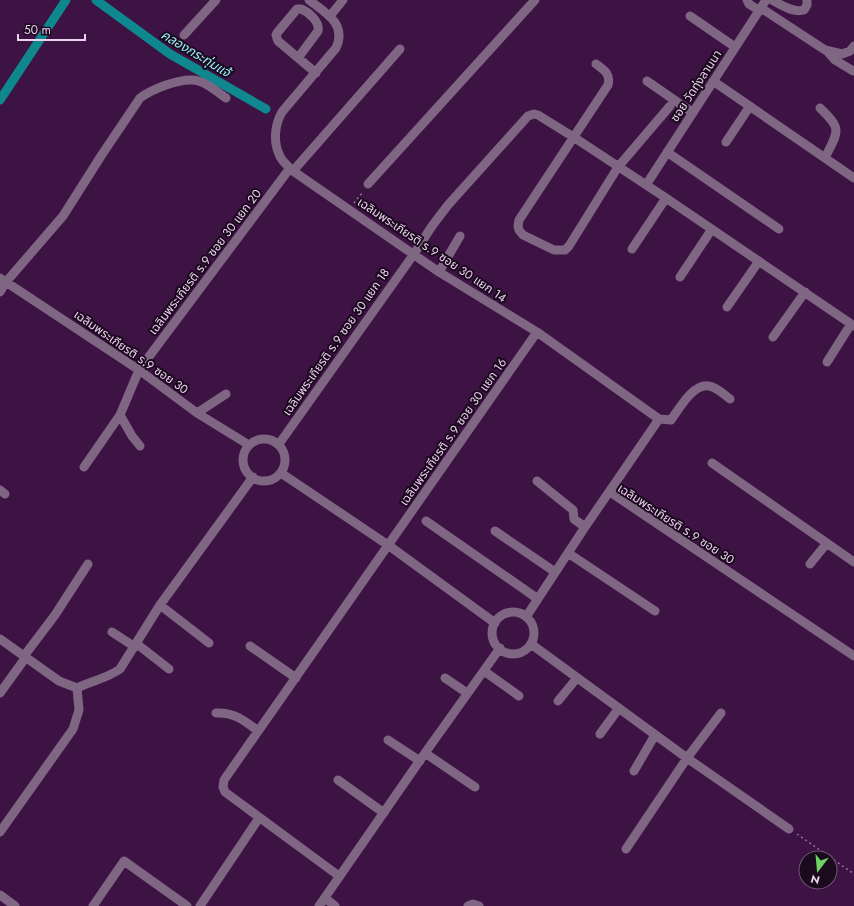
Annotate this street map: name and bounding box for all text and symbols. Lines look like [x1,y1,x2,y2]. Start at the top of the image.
scale bar [18,16,85,42]
text: 50 m [24,21,51,39]
water label: คลองกระทุ่มแจ้ [157,25,236,83]
street label: ซอย วัดทุ่งลานนา [666,46,726,126]
street label: เฉลิมพระเกียรติ ร.9 ซอย 30 แยก 20 [144,185,266,339]
street label: เฉลิมพระเกียรติ ร.9 ซอย 30 แยก 14 [354,193,510,307]
street label: เฉลิมพระเกียรติ ร.9 ซอย 30 แยก 18 [278,265,394,419]
street label: เฉลิมพระเกียรติ ร.9 ซอย 30 [70,306,192,398]
street label: เฉลิมพระเกียรติ ร.9 ซอย 30 แยก 16 [395,355,511,509]
street label: เฉลิมพระเกียรติ ร.9 ซอย 30 [614,479,738,569]
north arrow [798,850,838,890]
text: N [809,871,822,889]

